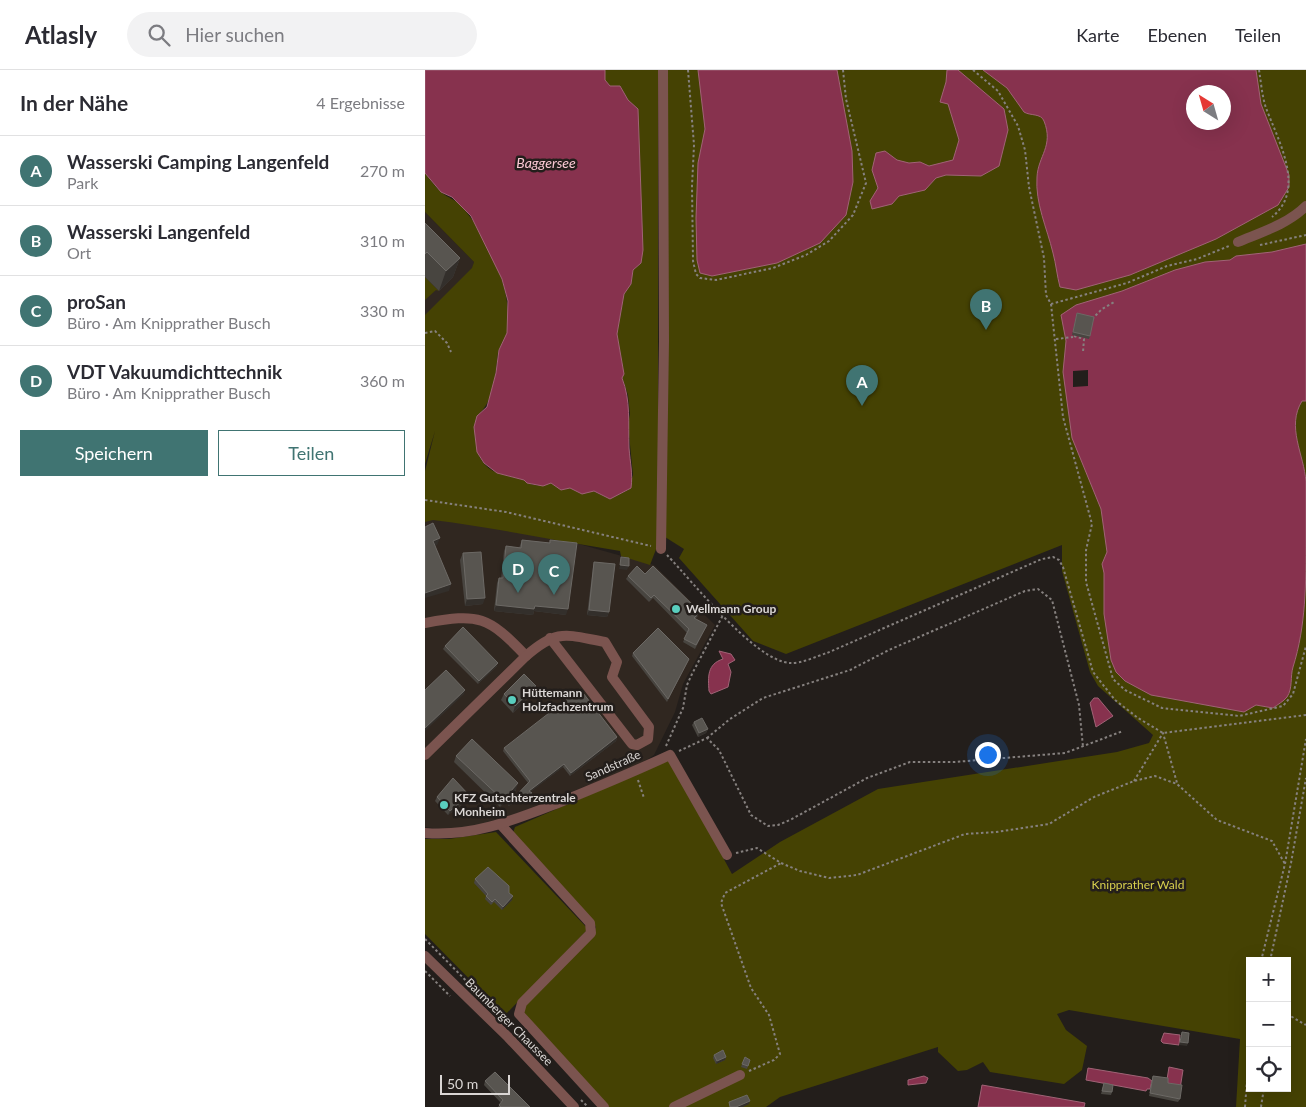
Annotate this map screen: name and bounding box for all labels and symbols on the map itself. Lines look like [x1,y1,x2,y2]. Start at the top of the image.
north arrow [1186,85,1231,130]
water label: Baggersee [516,154,576,171]
pin: B [970,289,1002,330]
pin: A [846,365,878,406]
pin: D [502,552,534,593]
pin: C [538,554,570,595]
place label: Wellmann Group [686,601,776,616]
marker: Wellmann Group [670,603,682,615]
place label: Hüttemann Holzfachzentrum [522,685,614,714]
marker: Hüttemann Holzfachzentrum [506,694,518,706]
your location [975,742,1001,768]
street label: Sandstraße [583,747,643,784]
place label: KFZ Gutachterzentrale Monheim [454,790,576,819]
marker: KFZ Gutachterzentrale Monheim [438,799,450,811]
park label: Knipprather Wald [1092,877,1184,892]
street label: Baumberger Chaussee [462,975,556,1069]
scale bar [440,1072,510,1095]

